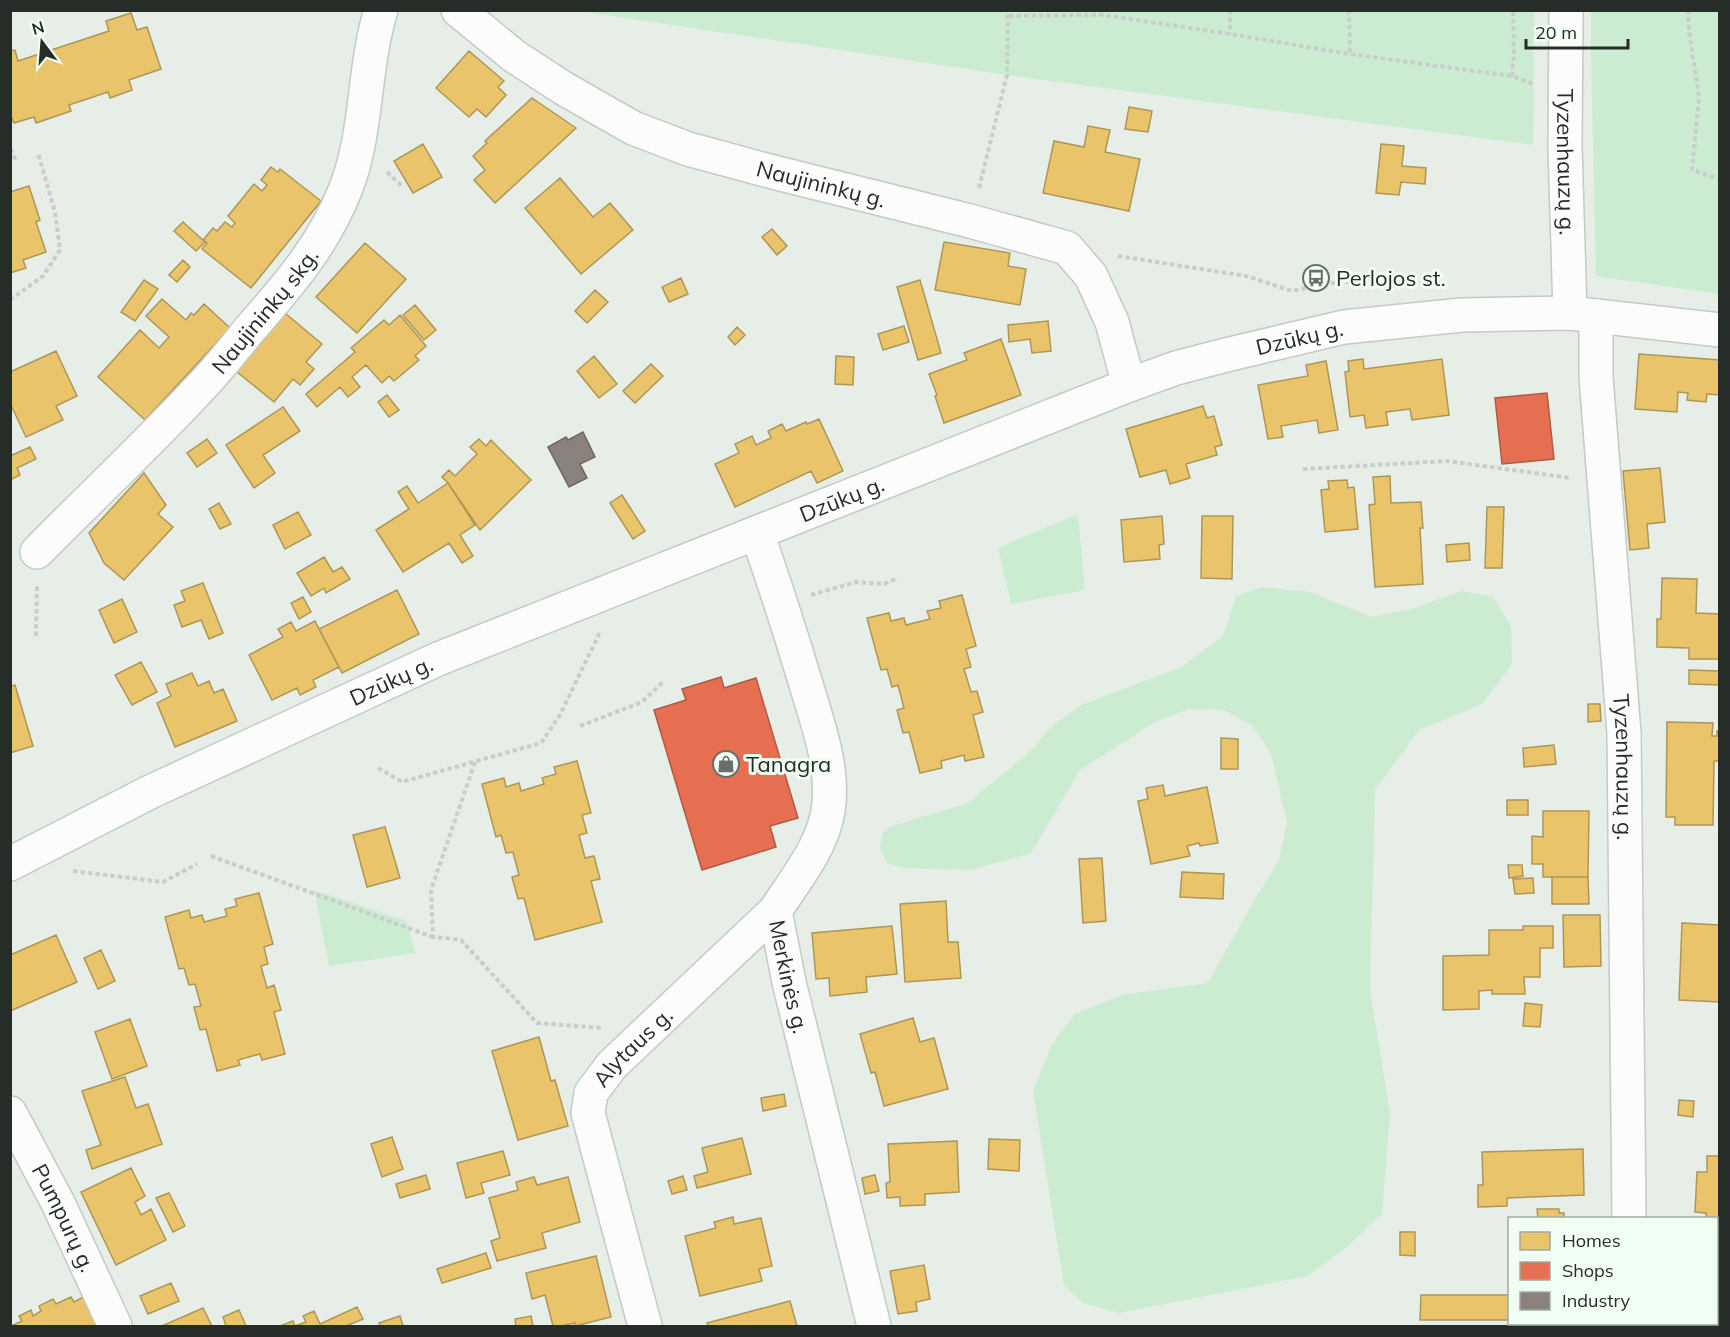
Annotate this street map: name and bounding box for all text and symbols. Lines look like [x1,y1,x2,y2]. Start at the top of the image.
north arrow [12,12,72,72]
scale bar [1526,12,1628,50]
text: N [29,16,46,39]
text: 20 m [1535,21,1577,44]
street label: Tyzenhauzų g. [1551,89,1582,236]
street label: Naujininkų g. [753,154,888,213]
street label: Naujininkų skg. [205,243,324,380]
bus stop icon: Perlojos st. [1301,263,1331,293]
place label: Perlojos st. [1336,264,1446,292]
street label: Dzūkų g. [1253,314,1346,361]
street label: Dzūkų g. [795,470,888,528]
street label: Dzūkų g. [345,649,437,712]
street label: Tyzenhauzų g. [1607,693,1639,840]
shop icon: Tanagra [711,749,741,779]
place label: Tanagra [746,750,831,778]
street label: Merkinės g. [763,918,815,1036]
street label: Alytaus g. [587,1001,678,1092]
street label: Pumpurų g. [26,1159,102,1276]
legend [1508,1217,1718,1325]
text: Homes [1562,1229,1621,1252]
text: Shops [1562,1259,1614,1282]
text: Industry [1562,1289,1631,1312]

